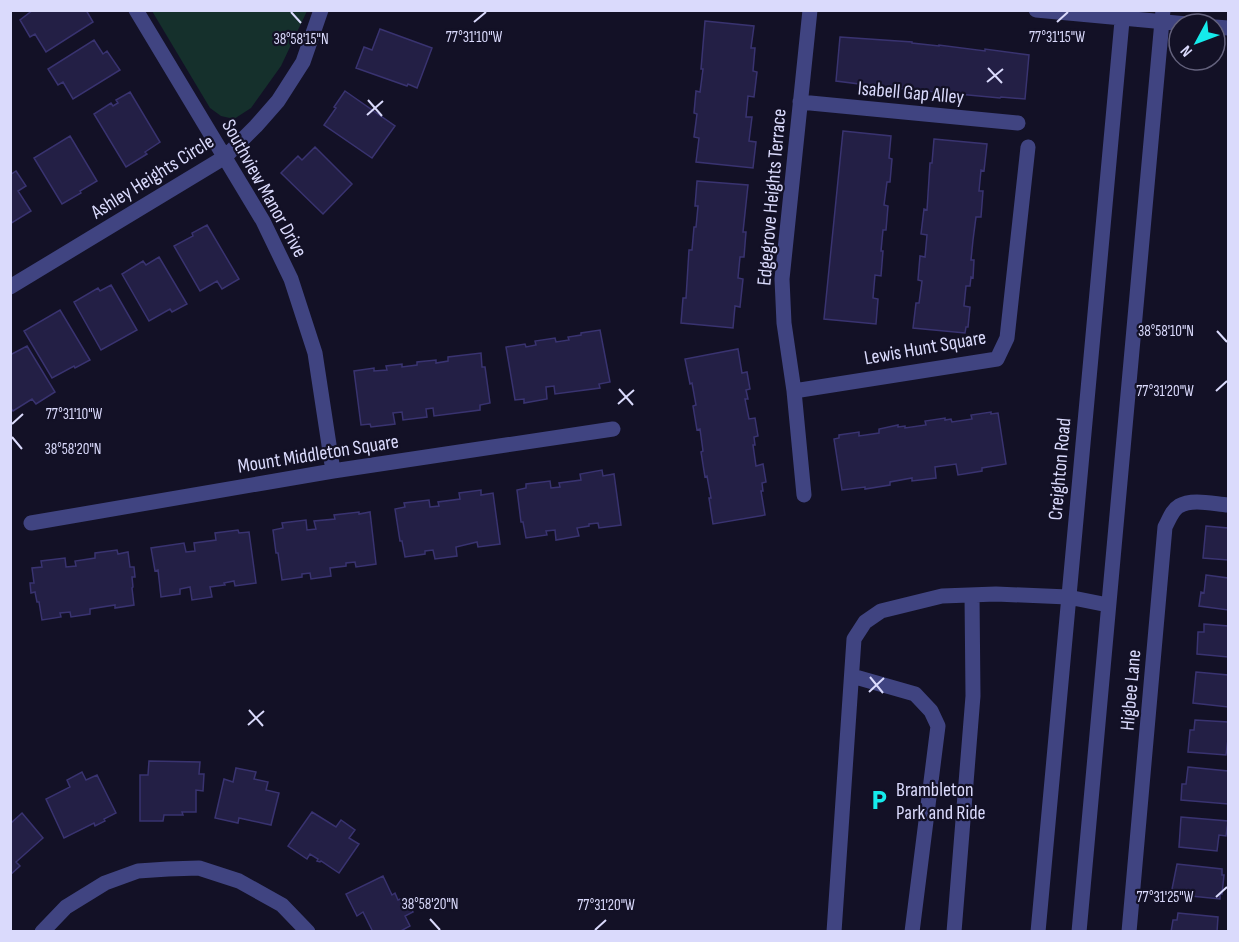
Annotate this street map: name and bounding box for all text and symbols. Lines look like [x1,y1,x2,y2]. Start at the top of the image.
north arrow [1167,12,1227,72]
text: 77°31'10"W [446,28,503,47]
text: 77°31'15"W [1029,28,1085,47]
text: 38°58'15"N [273,30,329,49]
text: N [1177,41,1197,60]
street label: Isabell Gap Alley [857,76,965,110]
street label: Edgegrove Heights Terrace [752,108,792,286]
street label: Southview Manor Drive [216,115,312,262]
street label: Ashley Heights Circle [86,129,218,225]
text: 38°58'10"N [1138,322,1194,341]
street label: Lewis Hunt Square [862,325,988,371]
text: 77°31'20"W [1136,382,1194,401]
text: 77°31'10"W [46,405,103,424]
street label: Creighton Road [1044,417,1076,521]
street label: Mount Middleton Square [236,429,400,479]
text: 38°58'20"N [45,440,101,459]
street label: Higbee Lane [1116,649,1146,732]
place label: Brambleton Park and Ride [896,778,986,825]
parking icon: Brambleton Park and Ride [867,788,891,812]
text: 77°31'25"W [1137,888,1194,907]
text: 38°58'20"N [402,895,458,914]
text: 77°31'20"W [577,896,635,915]

